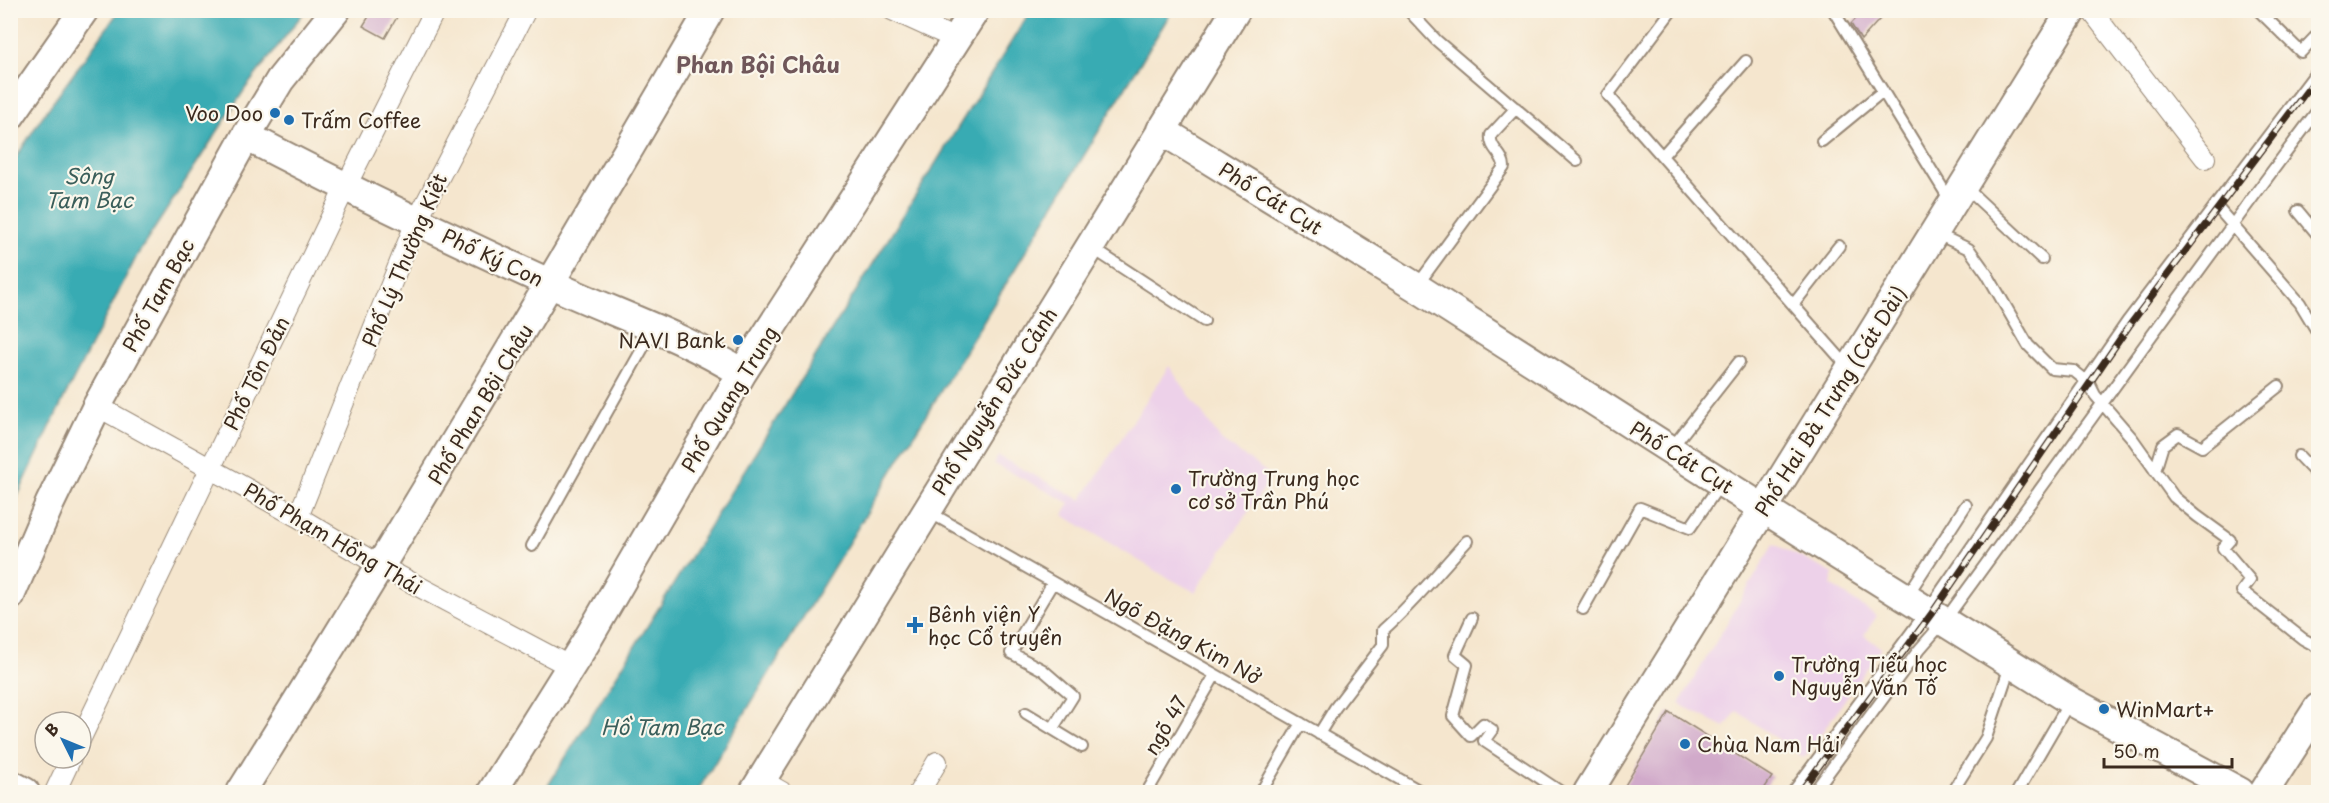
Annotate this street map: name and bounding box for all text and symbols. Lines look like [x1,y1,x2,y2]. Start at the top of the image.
district label: Phan Bội Châu [676,47,840,80]
place label: Voo Doo [185,98,263,128]
place label: Trấm Coffee [301,105,421,135]
marker: Voo Doo [268,106,282,120]
marker: Trấm Coffee [282,113,296,127]
street label: Phố Cát Cụt [1213,154,1329,242]
water label: Sông Tam Bạc [45,159,135,215]
street label: Phố Lý Thường Kiệt [354,168,454,352]
street label: Phố Ký Con [437,220,549,294]
street label: Phố Tam Bạc [114,233,202,357]
street label: Phố Hai Bà Trưng (Cát Dài) [1747,280,1913,522]
street label: Phố Nguyễn Đức Cảnh [924,301,1064,501]
street label: Phố Tôn Đản [215,311,297,435]
street label: Phố Phan Bội Châu [420,318,540,490]
street label: Phố Quang Trung [673,320,785,478]
place label: NAVI Bank [619,325,726,355]
marker: NAVI Bank [731,333,745,347]
street label: Phố Cát Cụt [1624,413,1740,501]
place label: Trường Trung học cơ sở Trần Phú [1188,463,1359,516]
street label: Phố Phạm Hồng Thái [238,475,428,601]
marker: Trường Trung học cơ sở Trần Phú [1169,482,1183,496]
street label: Ngõ Đặng Kim Nở [1099,581,1268,692]
place label: Bênh viện Y học Cổ truyền [928,599,1062,652]
marker: Bênh viện Y học Cổ truyền [906,616,924,634]
place label: Trường Tiểu học Nguyễn Văn Tố [1791,649,1947,702]
marker: Trường Tiểu học Nguyễn Văn Tố [1772,669,1786,683]
street label: ngõ 47 [1136,689,1194,761]
place label: WinMart+ [2116,694,2215,724]
marker: WinMart+ [2097,702,2111,716]
north arrow [33,710,93,770]
water label: Hồ Tam Bạc [601,710,725,742]
text: B [39,717,64,741]
place label: Chùa Nam Hải [1697,729,1840,759]
scale bar [2104,731,2232,769]
marker: Chùa Nam Hải [1678,737,1692,751]
text: 50 m [2113,737,2160,764]

